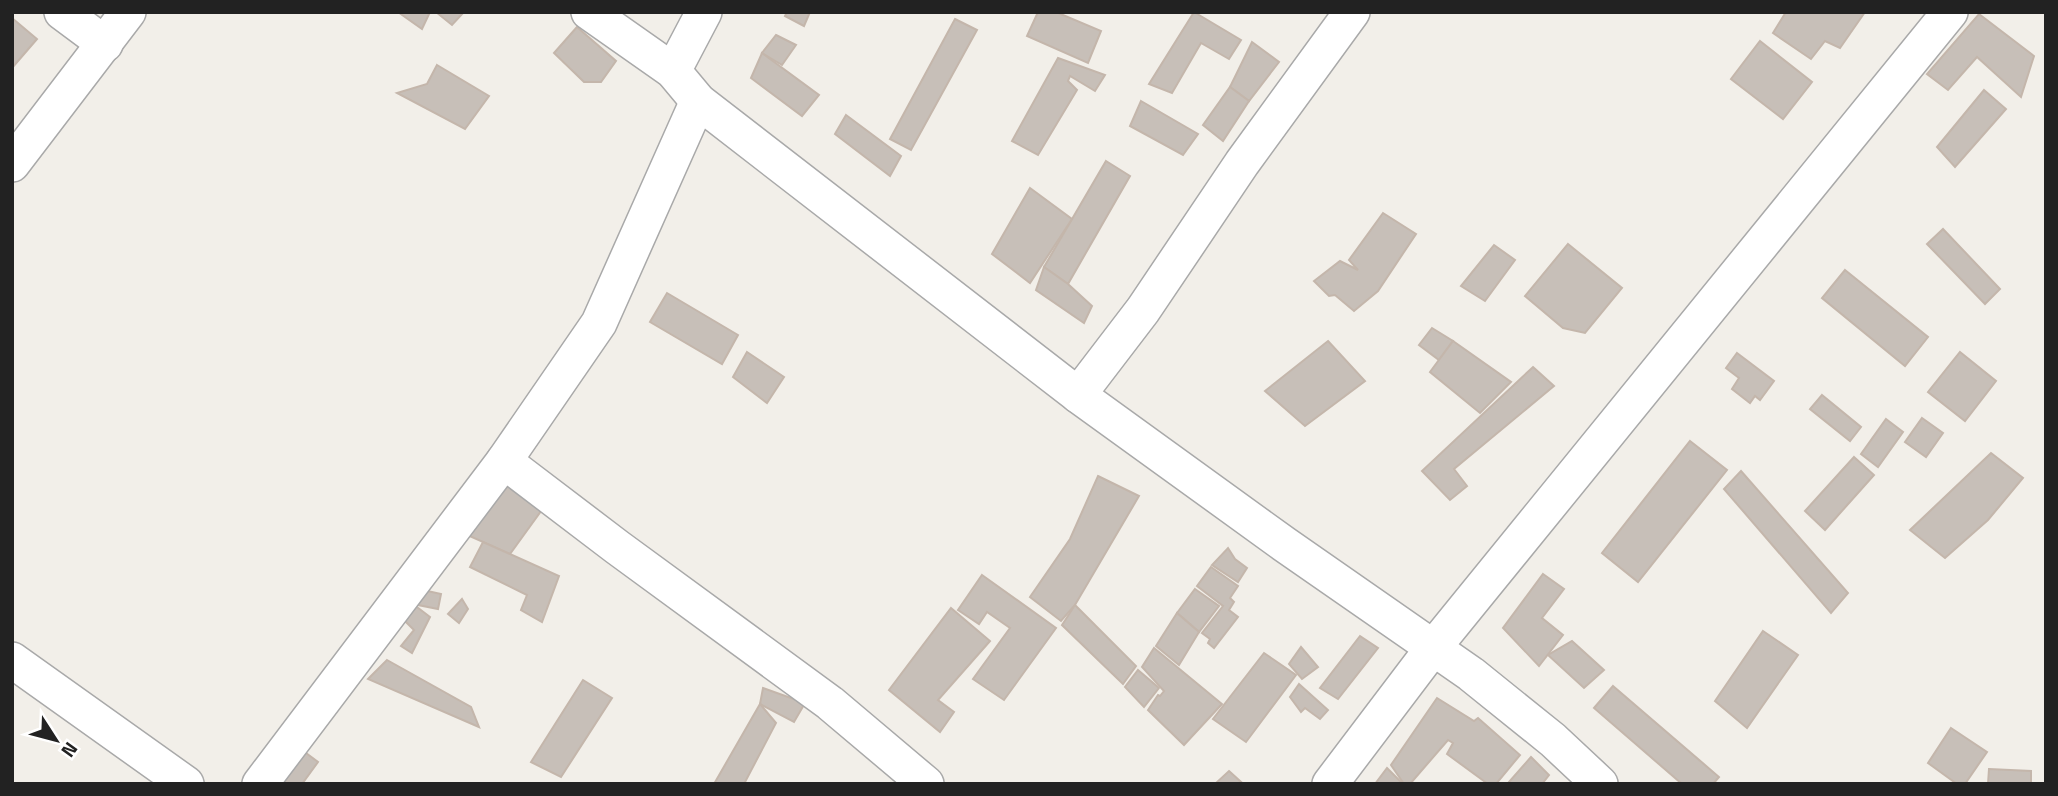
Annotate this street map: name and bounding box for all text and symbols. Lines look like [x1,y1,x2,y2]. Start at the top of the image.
north arrow [21,705,91,775]
text: N [55,736,86,764]

